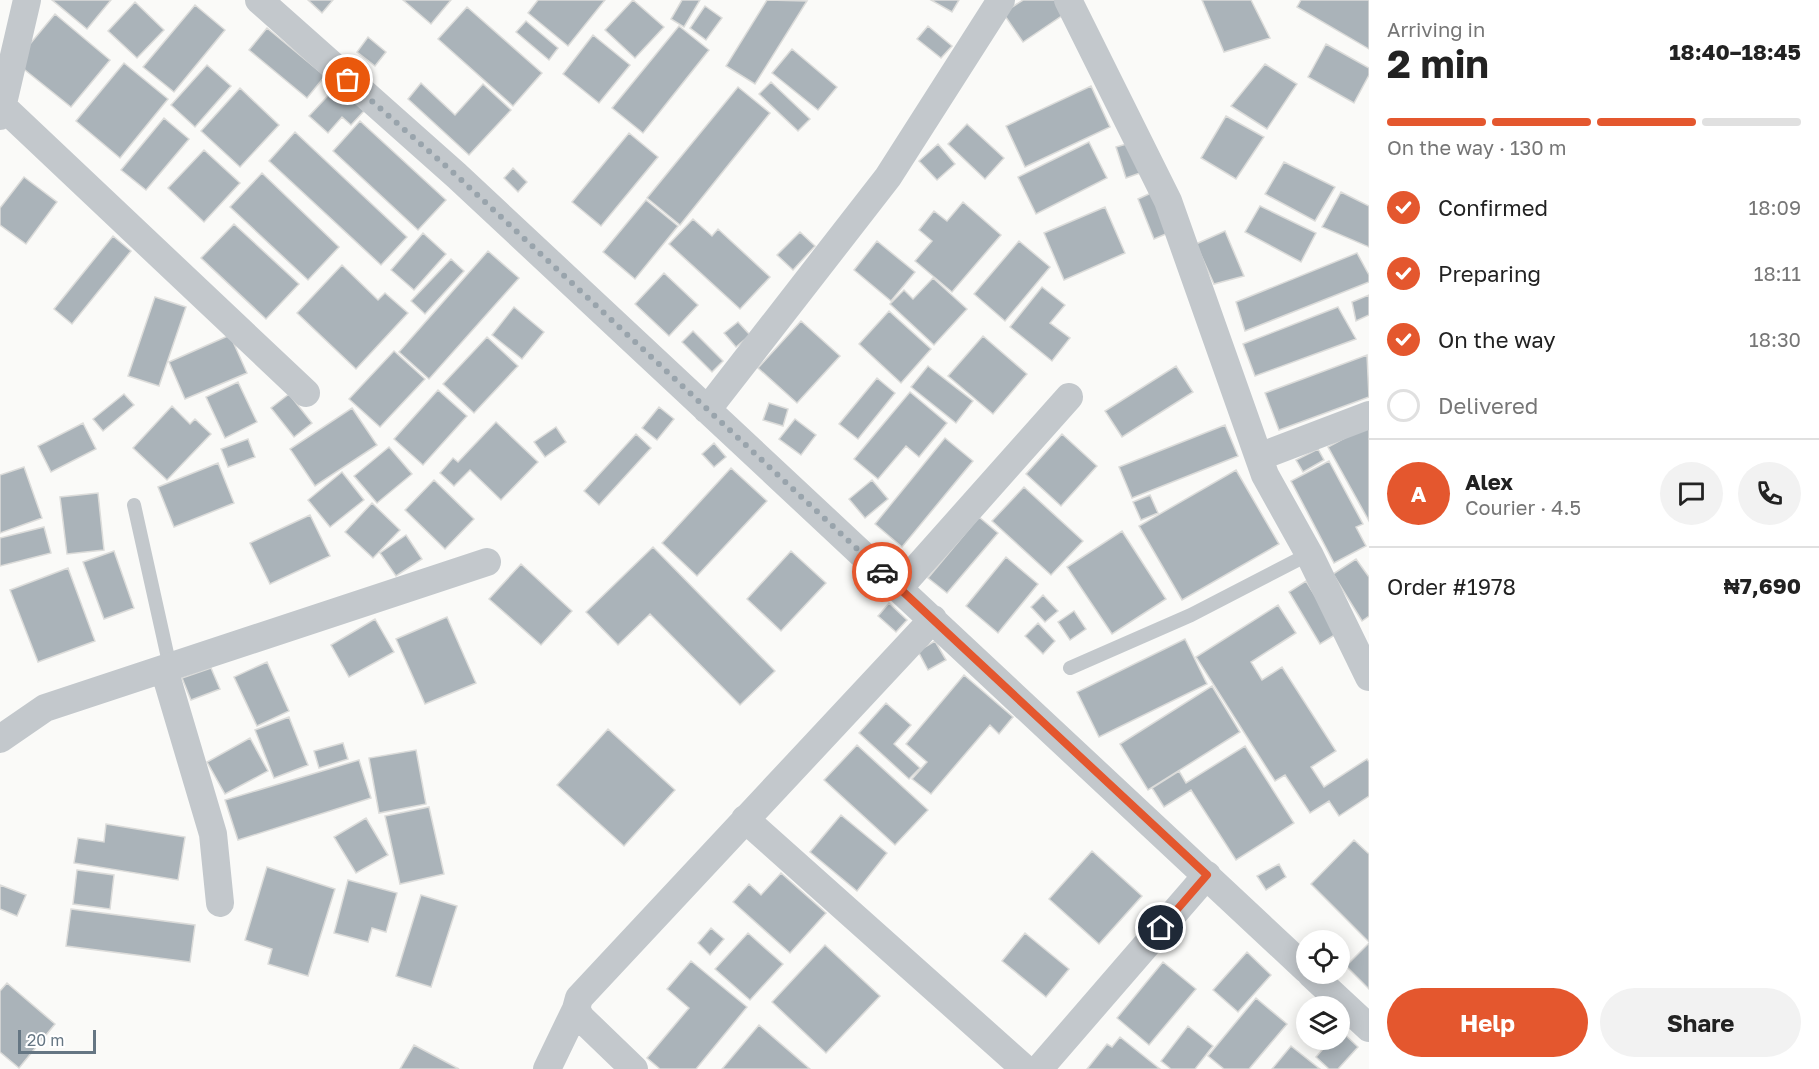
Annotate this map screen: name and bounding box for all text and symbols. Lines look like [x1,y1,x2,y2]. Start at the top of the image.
text: Arriving in [1387,17,1485,41]
text: 18:40–18:45 [1669,38,1801,65]
text: 2 min [1387,40,1489,87]
pin [322,54,373,105]
icon: bag [331,63,364,96]
text: On the way · 130 m [1387,135,1566,159]
icon: check [1387,191,1420,224]
text: Confirmed [1438,194,1548,221]
text: 18:09 [1749,195,1801,219]
icon: check [1387,257,1420,290]
text: Preparing [1438,260,1541,287]
text: 18:11 [1754,261,1801,285]
icon: check [1387,323,1420,356]
text: On the way [1438,326,1556,353]
text: 18:30 [1749,327,1801,351]
text: Delivered [1438,392,1538,419]
button: chat [1660,462,1723,525]
button: phone [1738,462,1801,525]
text: Alex [1465,468,1513,495]
text: A [1411,480,1426,507]
text: Courier · 4.5 [1465,495,1581,519]
courier [852,542,912,602]
icon: car [866,556,899,589]
text: ₦7,690 [1724,572,1801,599]
text: Order #1978 [1387,573,1516,600]
pin [1135,902,1186,953]
icon: home [1144,911,1177,944]
map controls [1296,930,1350,1050]
button: locate [1296,930,1350,984]
button: Help [1387,988,1588,1057]
button: Share [1600,988,1801,1057]
button: layers [1296,996,1350,1050]
scale bar [18,1027,96,1054]
text: 20 m [27,1030,64,1050]

